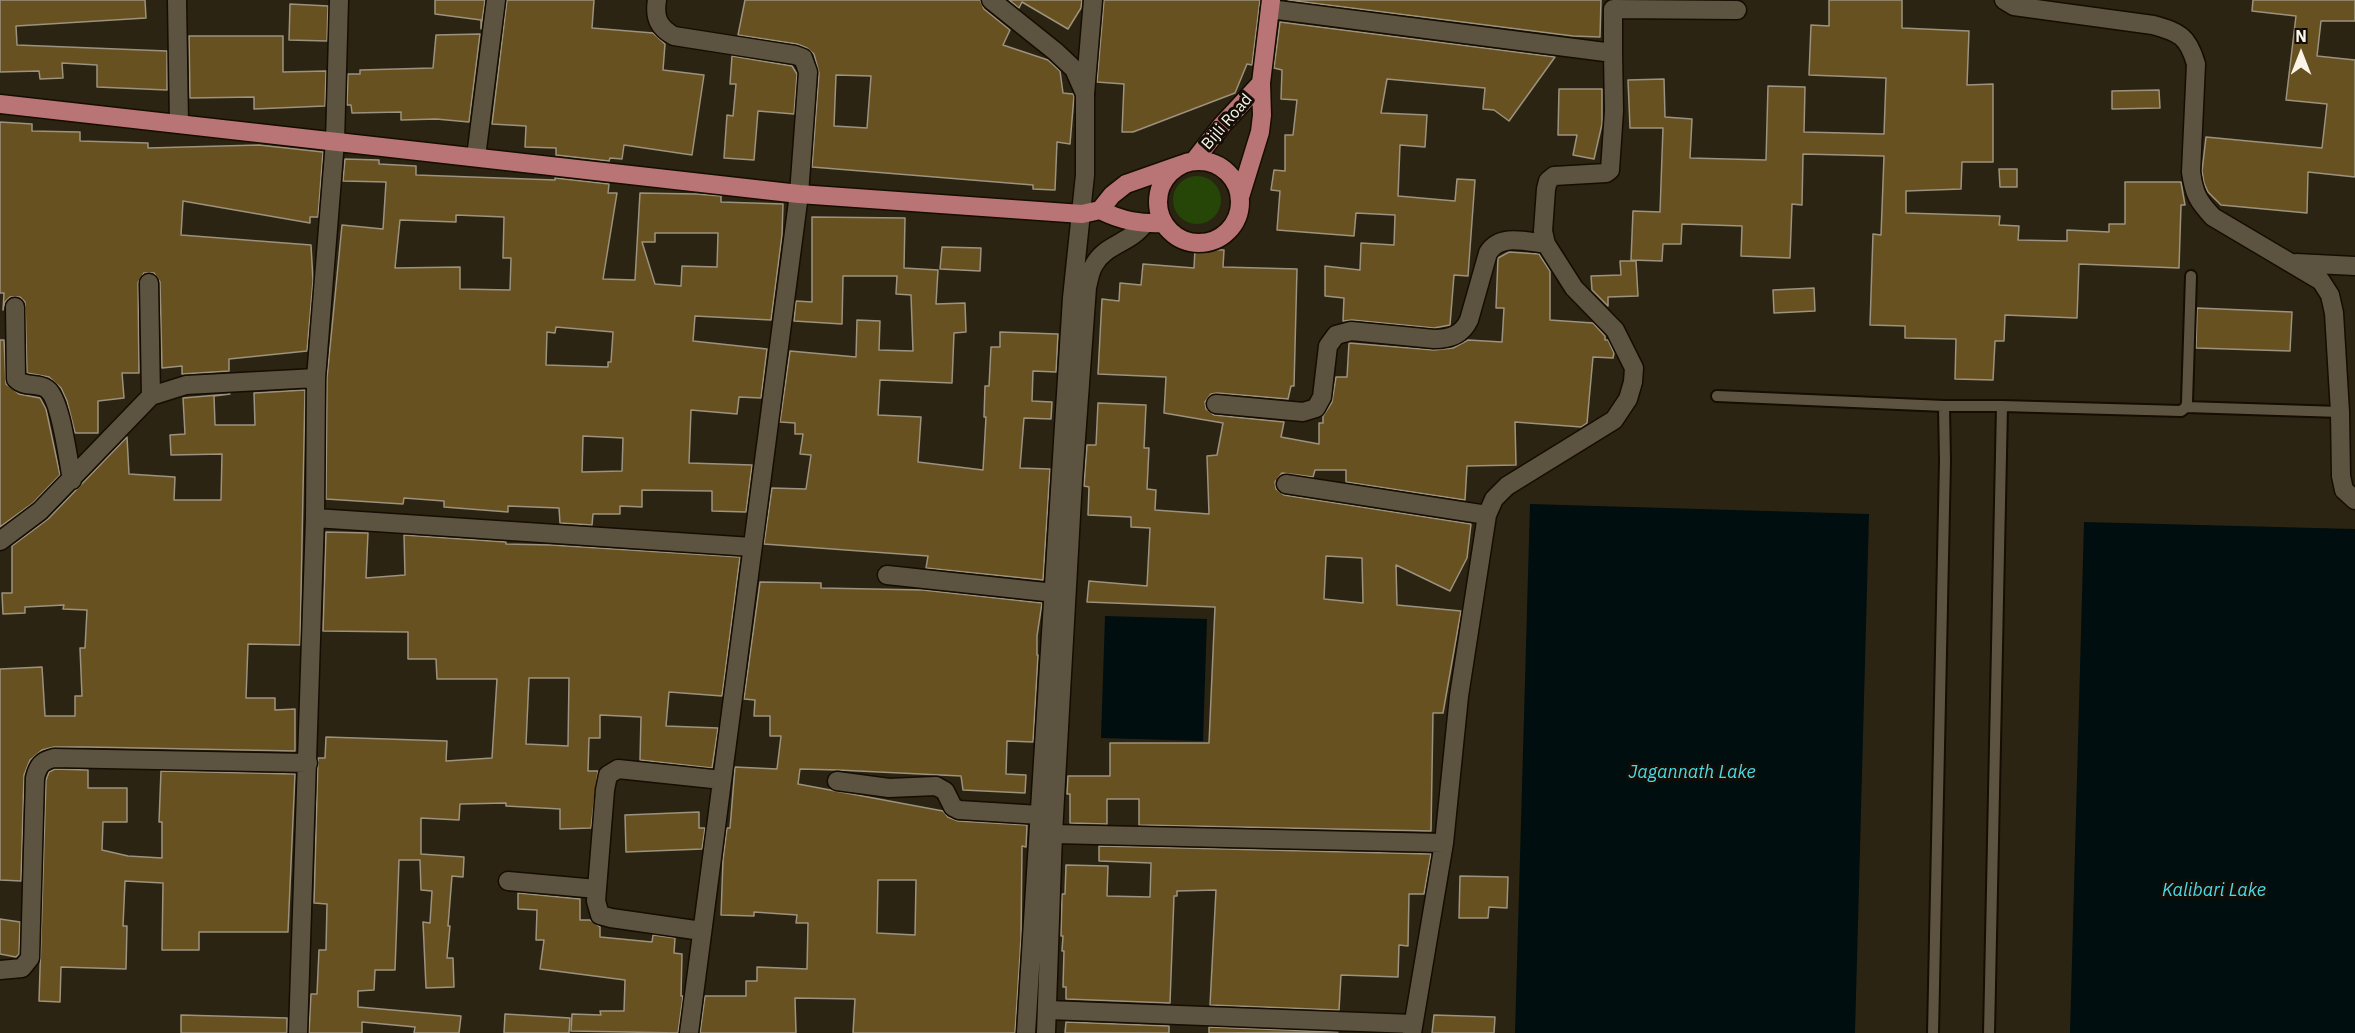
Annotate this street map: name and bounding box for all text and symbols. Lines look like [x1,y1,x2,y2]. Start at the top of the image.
north arrow [2271,24,2331,84]
text: N [2295,26,2307,46]
street label: Bijli Road [1198,90,1256,154]
water label: Jagannath Lake [1628,762,1756,784]
water label: Kalibari Lake [2162,880,2266,902]

